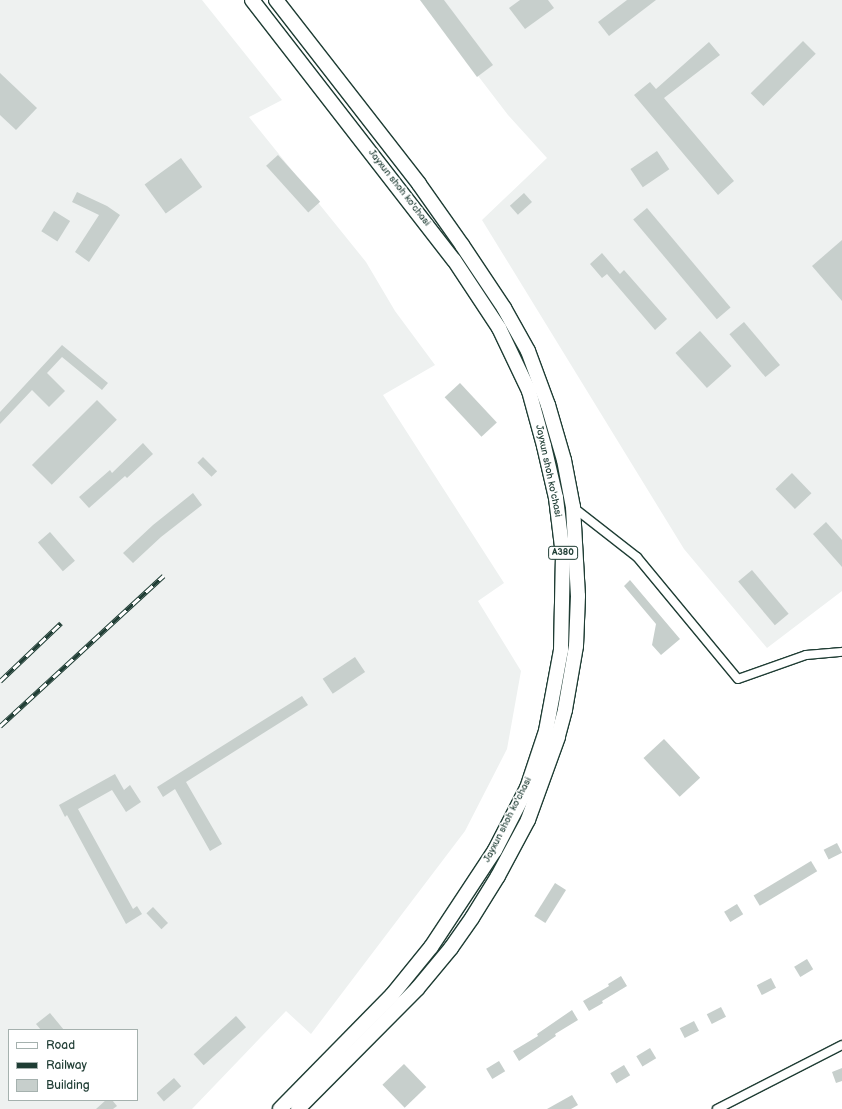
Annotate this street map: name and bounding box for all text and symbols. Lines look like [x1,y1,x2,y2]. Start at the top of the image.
street label: Jayxun shoh ko'chasi [365,147,433,229]
street label: Jayxun shoh ko'chasi [532,424,564,518]
road number: A380 [548,546,578,560]
street label: Jayxun shoh ko'chasi [481,775,535,865]
legend [8,1029,138,1101]
text: Road [46,1038,75,1053]
text: Railway [46,1058,87,1073]
text: Building [46,1078,90,1093]

